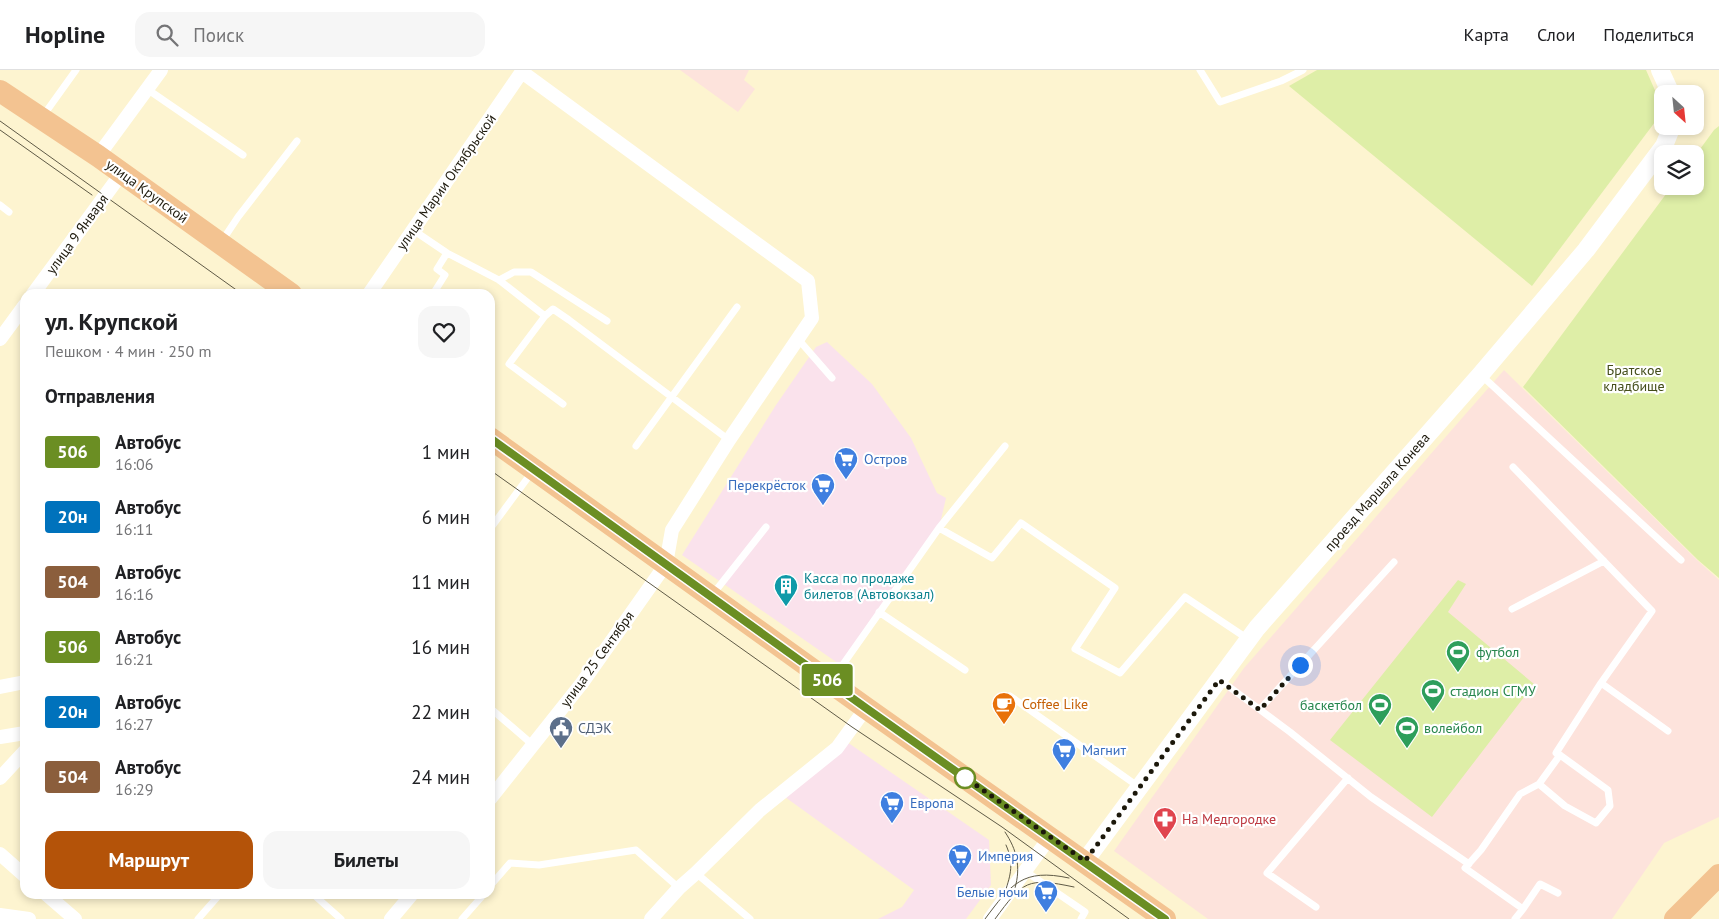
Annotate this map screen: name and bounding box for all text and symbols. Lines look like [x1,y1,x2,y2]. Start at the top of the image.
search box [135,12,485,57]
text: Hopline [25,19,105,50]
icon: search [153,21,181,49]
text: Поиск [193,23,244,47]
text: Карта [1464,23,1509,46]
text: Слои [1537,23,1575,46]
text: Поделиться [1603,23,1694,46]
north arrow [1654,85,1704,135]
map controls [1654,85,1704,195]
street label: улица Марии Октябрьской [392,111,500,253]
button: layers [1654,145,1704,195]
street label: улица Крупской [102,155,192,227]
street label: улица 9 Января [42,191,112,277]
text: ул. Крупской [45,306,178,337]
button: heart [418,306,470,358]
text: Пешком · 4 мин · 250 m [45,341,212,361]
park label: Братское кладбище [1603,361,1665,395]
text: Отправления [45,384,155,408]
street label: проезд Маршала Конева [1321,429,1434,555]
text: Автобус [115,430,181,454]
text: 506 [57,440,88,463]
text: 1 мин [422,440,470,464]
supermarket icon: Остров [833,446,859,480]
place label: Остров [864,450,907,468]
text: 16:06 [115,454,153,474]
supermarket icon: Перекрёсток [810,472,836,506]
place label: Перекрёсток [728,476,806,494]
text: Автобус [115,495,181,519]
text: 20н [57,505,88,528]
text: 6 мин [422,505,470,529]
text: 16:11 [115,519,153,539]
text: Автобус [115,560,181,584]
place label: Касса по продаже билетов (Автовокзал) [804,569,934,603]
text: 504 [57,570,88,593]
text: 11 мин [411,570,470,594]
building icon: Касса по продаже билетов (Автовокзал) [773,573,799,607]
text: 16:16 [115,584,153,604]
street label: улица 25 Сентября [556,607,638,711]
text: Автобус [115,625,181,649]
text: 506 [57,635,88,658]
text: 16 мин [411,635,470,659]
sports icon: футбол [1445,639,1471,673]
place label: футбол [1476,643,1519,661]
text: 16:21 [115,649,153,669]
your location [1288,653,1313,678]
line badge: 506 [798,664,856,696]
text: 506 [812,668,842,691]
sports icon: стадион СГМУ [1420,678,1446,712]
place label: стадион СГМУ [1450,682,1536,700]
text: Автобус [115,690,181,714]
cafe icon: Coffee Like [991,691,1017,725]
sports icon: баскетбол [1367,692,1393,726]
place label: Coffee Like [1022,695,1088,713]
place label: баскетбол [1300,696,1362,714]
text: 20н [57,700,88,723]
text: 22 мин [411,700,470,724]
text: 16:27 [115,714,153,734]
public building icon: СДЭК [548,715,574,749]
sports icon: волейбол [1394,715,1420,749]
place label: СДЭК [578,719,612,737]
place label: волейбол [1424,719,1482,737]
supermarket icon: Магнит [1051,737,1077,771]
place label: Магнит [1082,741,1126,759]
text: Автобус [115,755,181,779]
text: 504 [57,765,88,788]
text: 24 мин [411,765,470,789]
unlabelled marker [954,767,976,789]
text: 16:29 [115,779,153,799]
supermarket icon: Европа [879,790,905,824]
place label: Европа [910,794,954,812]
pharmacy icon: На Медгородке [1152,806,1178,840]
place label: На Медгородке [1182,810,1276,828]
button: Маршрут [45,831,253,889]
button: Билеты [263,831,470,889]
supermarket icon: Империя [947,843,973,877]
place label: Империя [978,847,1033,865]
supermarket icon: Белые ночи [1033,879,1059,913]
place label: Белые ночи [957,883,1028,901]

